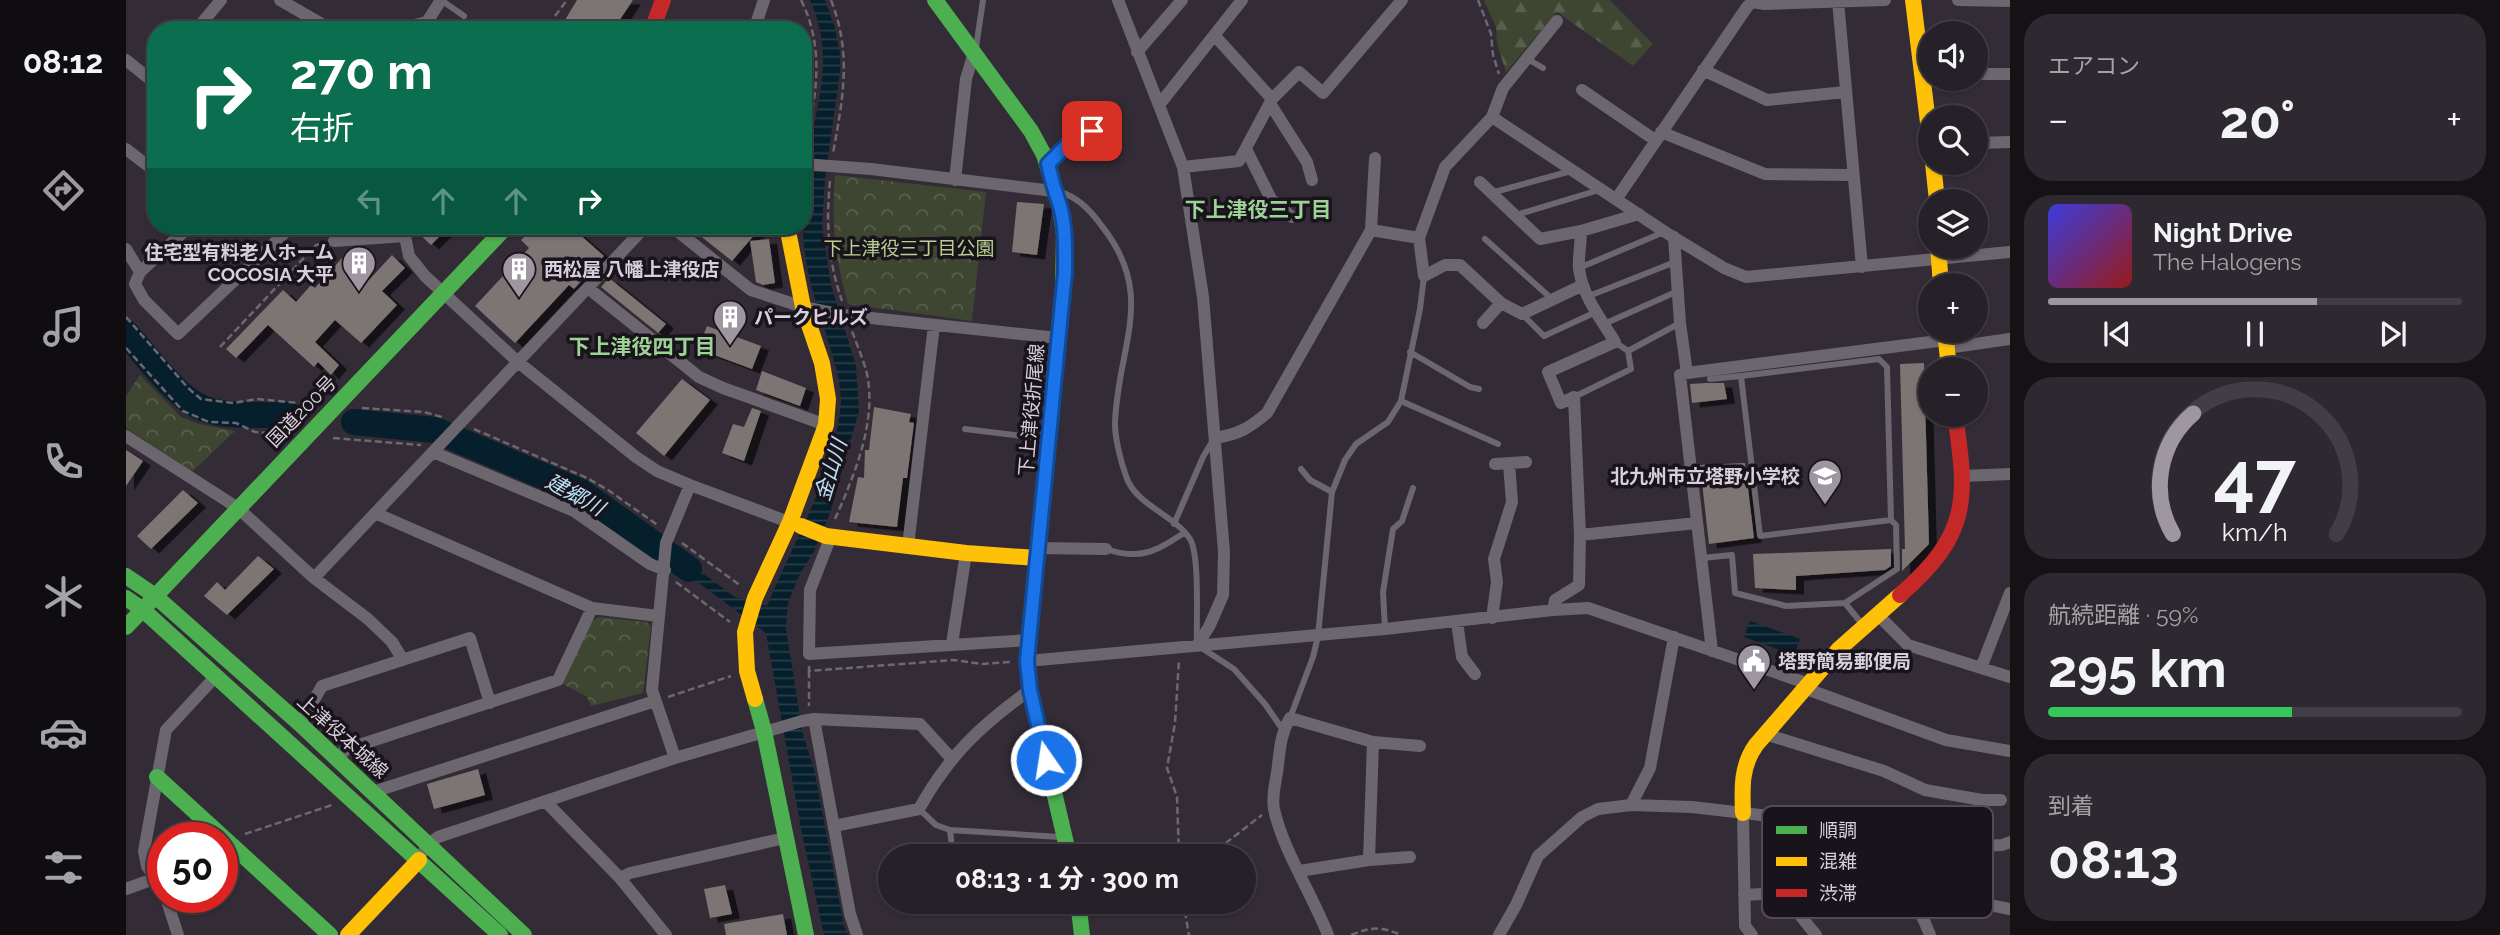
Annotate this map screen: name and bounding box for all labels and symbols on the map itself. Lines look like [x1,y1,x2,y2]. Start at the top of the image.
pin [1062,101,1122,161]
district label: 下上津役三丁目 [1185,197,1332,222]
park label: 下上津役三丁目公園 [823,237,995,259]
place label: 住宅型有料老人ホーム COCOSIA 大平 [145,241,334,285]
building icon: 住宅型有料老人ホーム COCOSIA 大平 [340,244,378,293]
building icon: 西松屋 八幡上津役店 [500,250,538,299]
place label: 西松屋 八幡上津役店 [544,258,720,280]
building icon: パークヒルズ [711,298,749,347]
place label: パークヒルズ [754,306,868,328]
district label: 下上津役四丁目 [569,334,716,359]
street label: 下上津役折尾線 [1014,343,1048,477]
street label: 国道200号 [262,371,340,451]
water label: 金山川 [809,434,852,504]
school or university icon: 北九州市立塔野小学校 [1806,457,1844,506]
place label: 北九州市立塔野小学校 [1610,465,1800,487]
water label: 建郷川 [542,468,611,522]
public building icon: 塔野簡易郵便局 [1735,642,1773,691]
place label: 塔野簡易郵便局 [1778,650,1911,672]
street label: 上津役本城線 [293,690,393,782]
position arrow [1009,723,1083,797]
legend [1762,806,1993,918]
text: 順調 [1819,819,1857,841]
speed limit sign: 50 [147,822,238,913]
text: 混雑 [1819,850,1857,872]
text: 渋滞 [1819,882,1857,904]

